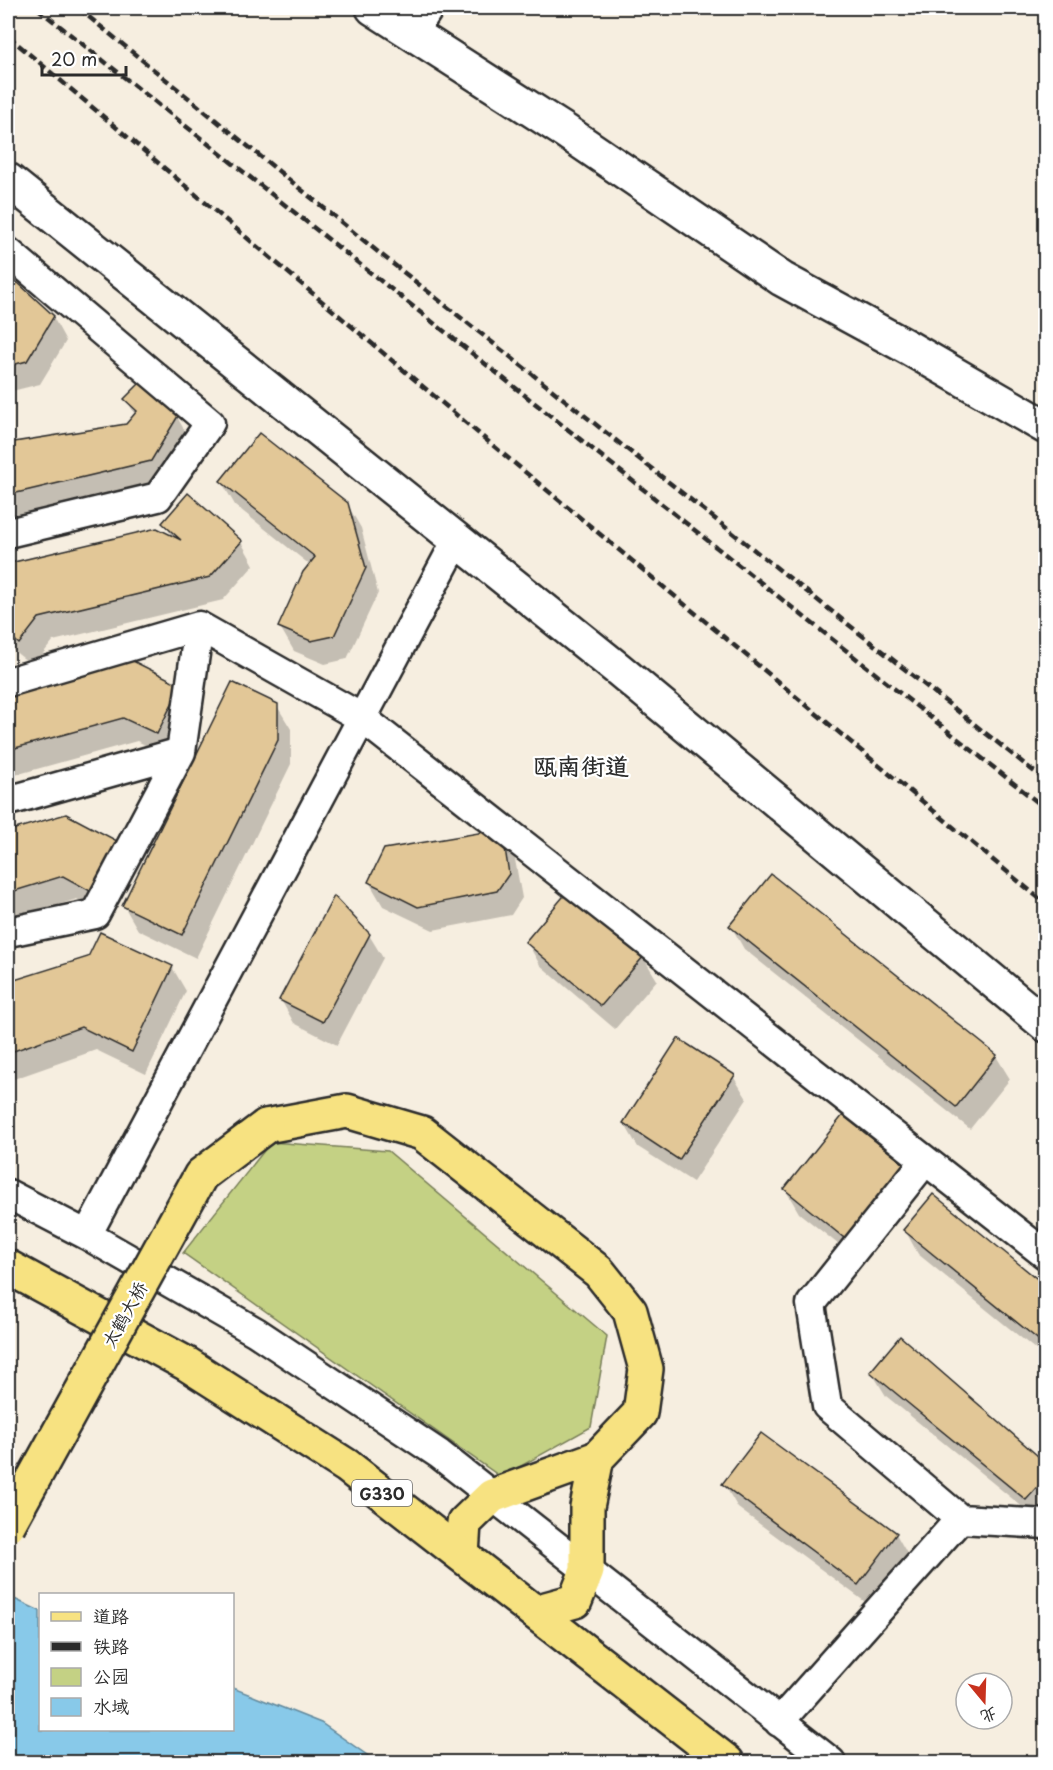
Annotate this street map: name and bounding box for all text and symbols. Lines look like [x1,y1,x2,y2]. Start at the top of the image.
scale bar [42,39,126,77]
text: 20 m [51,45,97,72]
district label: 瓯南街道 [533,747,629,783]
street label: 太鹤大桥 [95,1276,153,1352]
road number: G330 [352,1480,412,1506]
legend [39,1593,234,1731]
text: 道路 [93,1602,129,1629]
text: 铁路 [93,1632,129,1659]
text: 公园 [93,1662,129,1689]
north arrow [954,1671,1014,1731]
text: 水域 [93,1692,129,1719]
text: 北 [978,1702,1001,1730]

